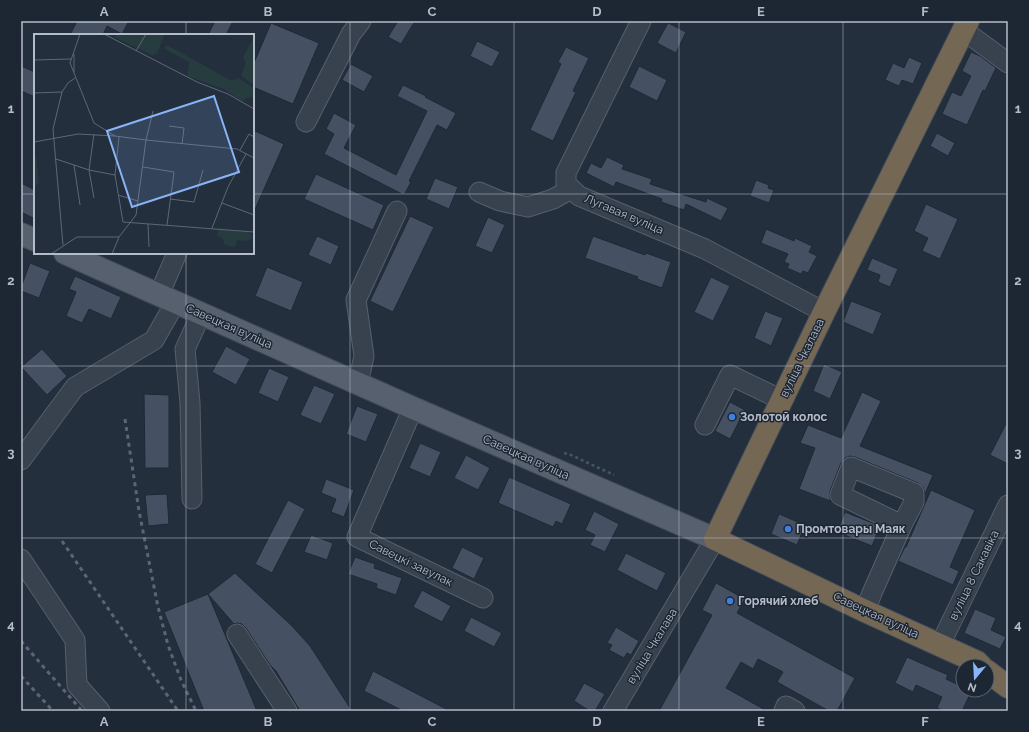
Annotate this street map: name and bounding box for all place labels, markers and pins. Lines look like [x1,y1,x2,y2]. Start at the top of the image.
place label: Золотой колос [740,410,828,424]
marker: Золотой колос [727,412,737,422]
place label: Промтовары Маяк [796,522,906,536]
marker: Промтовары Маяк [783,524,793,534]
place label: Горячий хлеб [738,594,819,608]
marker: Горячий хлеб [725,596,735,606]

